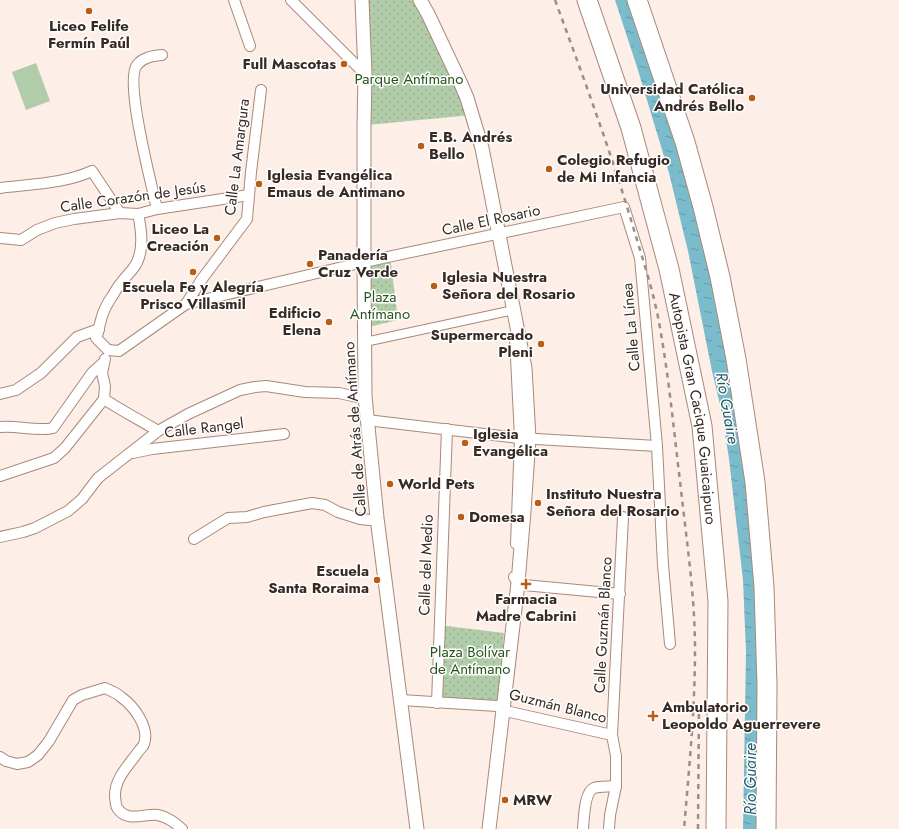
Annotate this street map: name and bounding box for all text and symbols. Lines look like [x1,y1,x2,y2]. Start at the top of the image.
marker: Liceo Felife Fermín Paúl [84,6,94,16]
place label: Liceo Felife Fermín Paúl [48,15,130,54]
place label: Full Mascotas [243,53,336,75]
marker: Full Mascotas [339,59,349,69]
park label: Parque Antímano [355,68,463,90]
place label: Universidad Católica Andrés Bello [600,78,744,117]
marker: Universidad Católica Andrés Bello [747,93,757,103]
street label: Calle La Amargura [219,97,255,217]
place label: E.B. Andrés Bello [429,126,512,165]
marker: E.B. Andrés Bello [416,141,426,151]
place label: Colegio Refugio de Mi Infancia [557,149,670,188]
place label: Iglesia Evangélica Emaus de Antimano [267,164,405,203]
marker: Colegio Refugio de Mi Infancia [544,164,554,174]
street label: Calle Corazón de Jesús [59,176,207,218]
marker: Iglesia Evangélica Emaus de Antimano [254,179,264,189]
street label: Calle El Rosario [440,199,542,241]
place label: Liceo La Creación [147,218,209,257]
marker: Liceo La Creación [212,233,222,243]
place label: Panadería Cruz Verde [318,244,398,283]
marker: Panadería Cruz Verde [305,259,315,269]
place label: Iglesia Nuestra Señora del Rosario [442,266,575,305]
marker: Escuela Fe y Alegría Prisco Villasmil [188,267,198,277]
place label: Escuela Fe y Alegría Prisco Villasmil [122,276,264,315]
marker: Iglesia Nuestra Señora del Rosario [429,281,439,291]
street label: Calle La Línea [616,282,646,372]
park label: Plaza Antímano [350,286,410,325]
street label: Autopista Gran Cacique Guaicaipuro [663,290,722,525]
place label: Edificio Elena [269,302,321,341]
marker: Edificio Elena [324,317,334,327]
place label: Supermercado Pleni [431,324,533,363]
marker: Supermercado Pleni [536,339,546,349]
street label: Calle de Atrás de Antímano [338,341,372,517]
water label: Río Guaire [710,371,745,446]
street label: Calle Rangel [163,412,245,444]
place label: Iglesia Evangélica [473,423,548,462]
marker: Iglesia Evangélica [460,438,470,448]
place label: World Pets [398,473,475,495]
marker: World Pets [385,479,395,489]
place label: Instituto Nuestra Señora del Rosario [546,483,679,522]
marker: Instituto Nuestra Señora del Rosario [533,498,543,508]
place label: Domesa [469,506,525,528]
marker: Domesa [456,512,466,522]
street label: Calle del Medio [413,514,439,616]
street label: Calle Guzmán Blanco [588,556,618,694]
place label: Escuela Santa Roraima [268,560,369,599]
marker: Escuela Santa Roraima [372,575,382,585]
marker: Farmacia Madre Cabrini [521,579,531,589]
place label: Farmacia Madre Cabrini [476,588,576,627]
park label: Plaza Bolívar de Antímano [429,641,511,680]
street label: Guzmán Blanco [507,683,609,729]
place label: Ambulatorio Leopoldo Aguerrevere [661,696,821,735]
marker: Ambulatorio Leopoldo Aguerrevere [647,710,659,722]
water label: Río Guaire [739,743,762,815]
place label: MRW [513,789,552,811]
marker: MRW [500,795,510,805]

